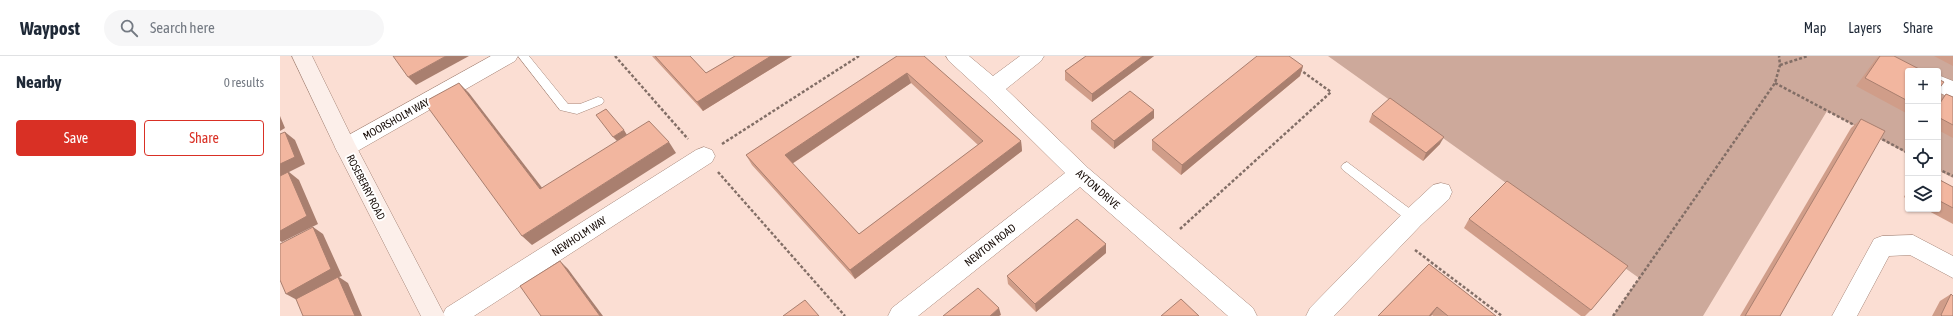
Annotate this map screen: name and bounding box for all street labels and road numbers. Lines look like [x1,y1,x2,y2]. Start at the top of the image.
street label: MOORSHOLM WAY [361,96,431,142]
street label: ROSEBERRY ROAD [344,152,388,222]
street label: AYTON DRIVE [1074,167,1122,211]
street label: NEWHOLM WAY [549,214,609,258]
street label: NEWTON ROAD [962,221,1018,269]

